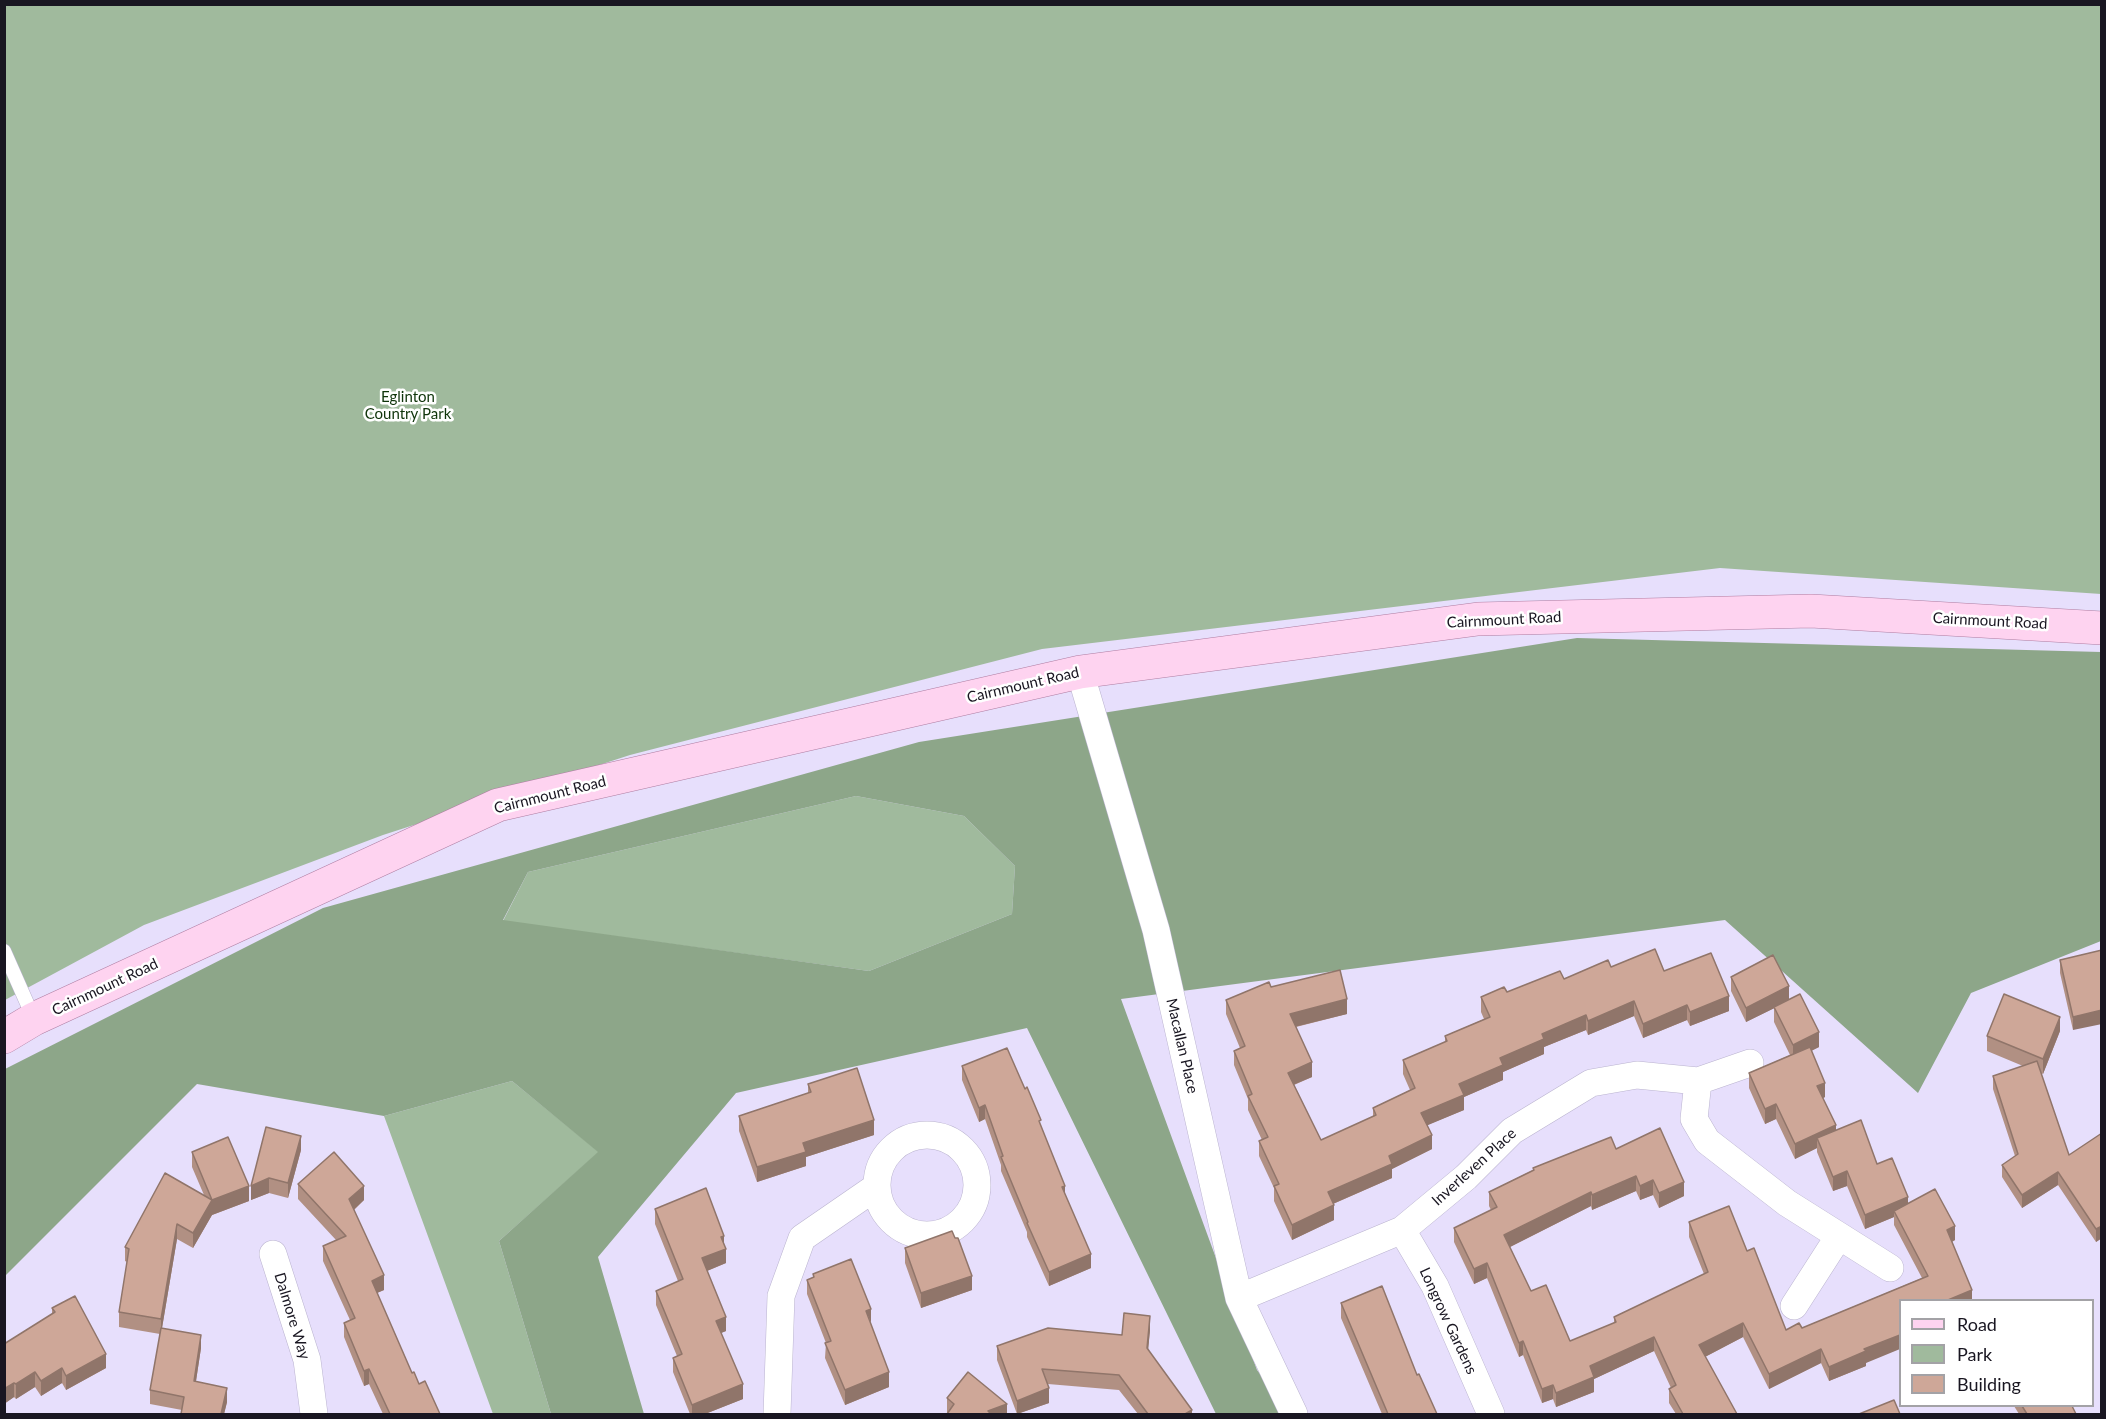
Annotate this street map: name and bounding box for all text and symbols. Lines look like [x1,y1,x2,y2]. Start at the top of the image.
park label: Eglinton Country Park [365,388,451,423]
street label: Cairnmount Road [1446,608,1562,632]
street label: Cairnmount Road [1932,609,2048,633]
street label: Cairnmount Road [965,663,1081,707]
street label: Cairnmount Road [492,772,608,818]
street label: Cairnmount Road [49,955,161,1019]
street label: Macallan Place [1162,997,1202,1095]
street label: Inverleven Place [1428,1124,1520,1210]
street label: Longrow Gardens [1415,1265,1481,1377]
street label: Dalmore Way [270,1270,314,1362]
legend [1899,1299,2094,1407]
text: Road [1957,1313,1997,1335]
text: Park [1957,1343,1992,1365]
text: Building [1957,1373,2021,1395]

